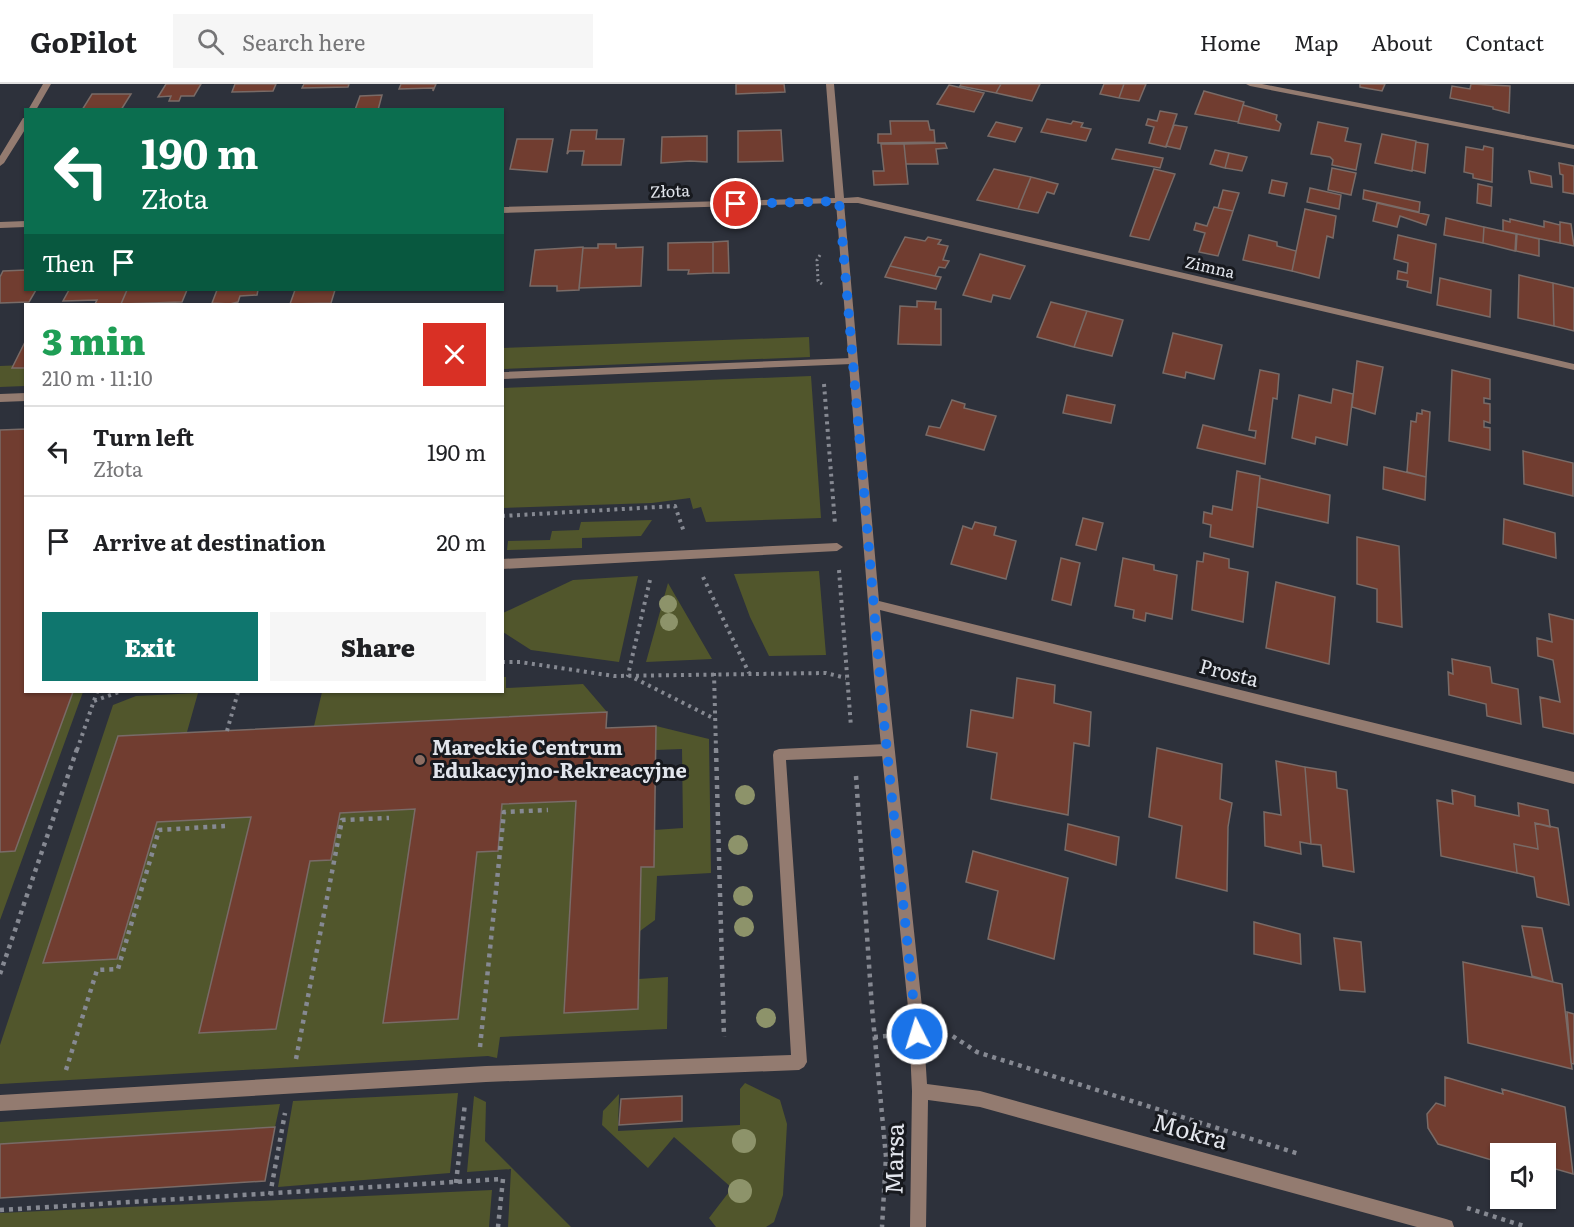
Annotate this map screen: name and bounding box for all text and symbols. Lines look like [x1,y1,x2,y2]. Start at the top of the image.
search box [173,14,593,68]
text: GoPilot [30,20,137,62]
icon: search [194,25,227,58]
text: Search here [242,25,365,58]
text: Home [1200,26,1261,57]
text: Map [1294,26,1338,57]
text: About [1371,26,1433,57]
text: Contact [1466,26,1544,57]
text: 190 m [141,120,259,182]
icon: left [42,132,120,210]
text: Złota [141,177,208,217]
street label: Złota [650,177,691,203]
pin [710,178,761,229]
icon: arrive [719,187,752,220]
text: Then [42,246,95,279]
icon: arrive [107,246,140,279]
street label: Zimna [1183,249,1238,283]
text: 3 min [42,313,146,366]
button: close [423,323,486,386]
text: 210 m · 11:10 [42,362,153,392]
text: Turn left [93,420,194,453]
icon: left [42,435,75,468]
text: 190 m [427,435,486,468]
text: Złota [93,453,143,483]
icon: arrive [42,525,75,558]
text: Arrive at destination [93,525,326,558]
text: 20 m [436,525,486,558]
button: Exit [42,612,258,681]
button: Share [270,612,486,681]
street label: Prosta [1197,649,1263,693]
place label: Mareckie Centrum Edukacyjno-Rekreacyjne [432,731,687,784]
marker: Mareckie Centrum Edukacyjno-Rekreacyjne [413,753,427,767]
position arrow [885,1002,949,1066]
street label: Mokra [1149,1103,1232,1156]
street label: Marsa [874,1123,911,1195]
map controls [1490,1143,1556,1209]
button: sound [1490,1143,1556,1209]

